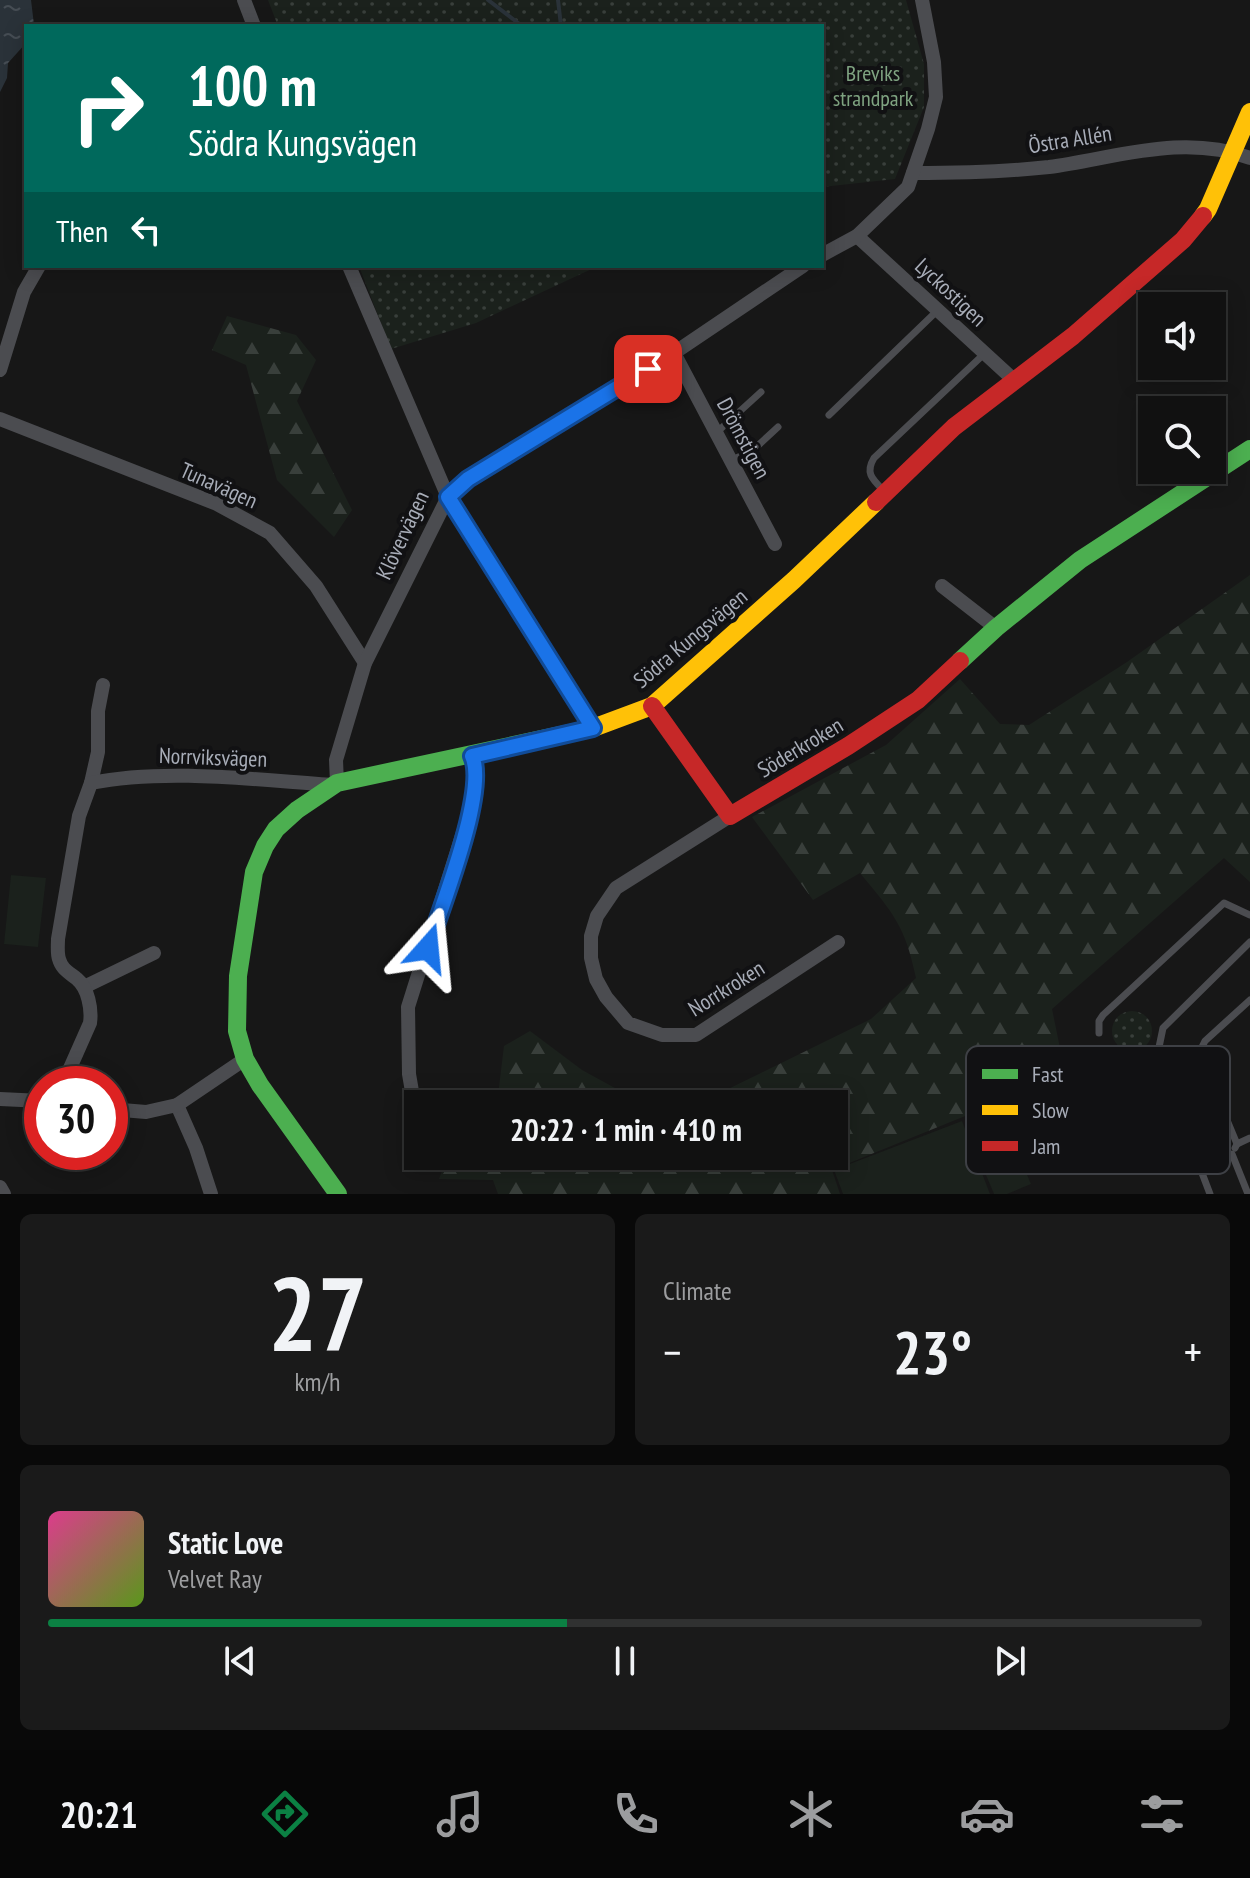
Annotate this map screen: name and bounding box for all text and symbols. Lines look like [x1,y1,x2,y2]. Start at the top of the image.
text: 100 m [188,49,317,121]
icon: right [56,56,160,160]
park label: Breviks strandpark [833,59,914,112]
text: Södra Kungsvägen [188,119,417,166]
street label: Östra Allén [1026,119,1114,159]
icon: left [124,208,168,252]
text: Then [56,211,108,250]
street label: Lyckostigen [909,252,993,332]
map controls [1138,292,1226,484]
button: sound [1138,292,1226,380]
pin [614,335,682,403]
icon: arrive [626,347,670,391]
street label: Drömstigen [711,393,777,483]
button: search [1138,396,1226,484]
street label: Tunavägen [176,456,262,514]
street label: Klövervägen [369,486,435,584]
street label: Södra Kungsvägen [627,582,753,694]
street label: Söderkroken [752,711,848,783]
street label: Norrviksvägen [158,741,268,773]
position arrow [386,906,470,990]
street label: Norrkroken [683,954,769,1022]
legend [966,1046,1230,1174]
text: Fast [1032,1060,1063,1088]
speed limit sign: 30 [24,1066,128,1170]
text: Slow [1032,1096,1069,1124]
text: 20:22 · 1 min · 410 m [510,1110,742,1149]
text: Jam [1031,1132,1060,1160]
text: 27 [268,1245,367,1380]
text: Climate [663,1274,732,1307]
text: 23° [893,1313,972,1391]
text: − [663,1323,681,1380]
text: + [1184,1323,1202,1380]
text: km/h [294,1365,341,1398]
text: Static Love [168,1523,283,1562]
text: Velvet Ray [168,1562,262,1595]
icon: previous [218,1639,262,1683]
icon: pause [603,1639,647,1683]
icon: next [988,1639,1032,1683]
icon: directions [257,1786,313,1842]
icon: music [432,1786,488,1842]
icon: phone [608,1786,664,1842]
icon: climate [783,1786,839,1842]
icon: car [959,1786,1015,1842]
icon: filters [1134,1786,1190,1842]
text: 20:21 [60,1791,138,1838]

